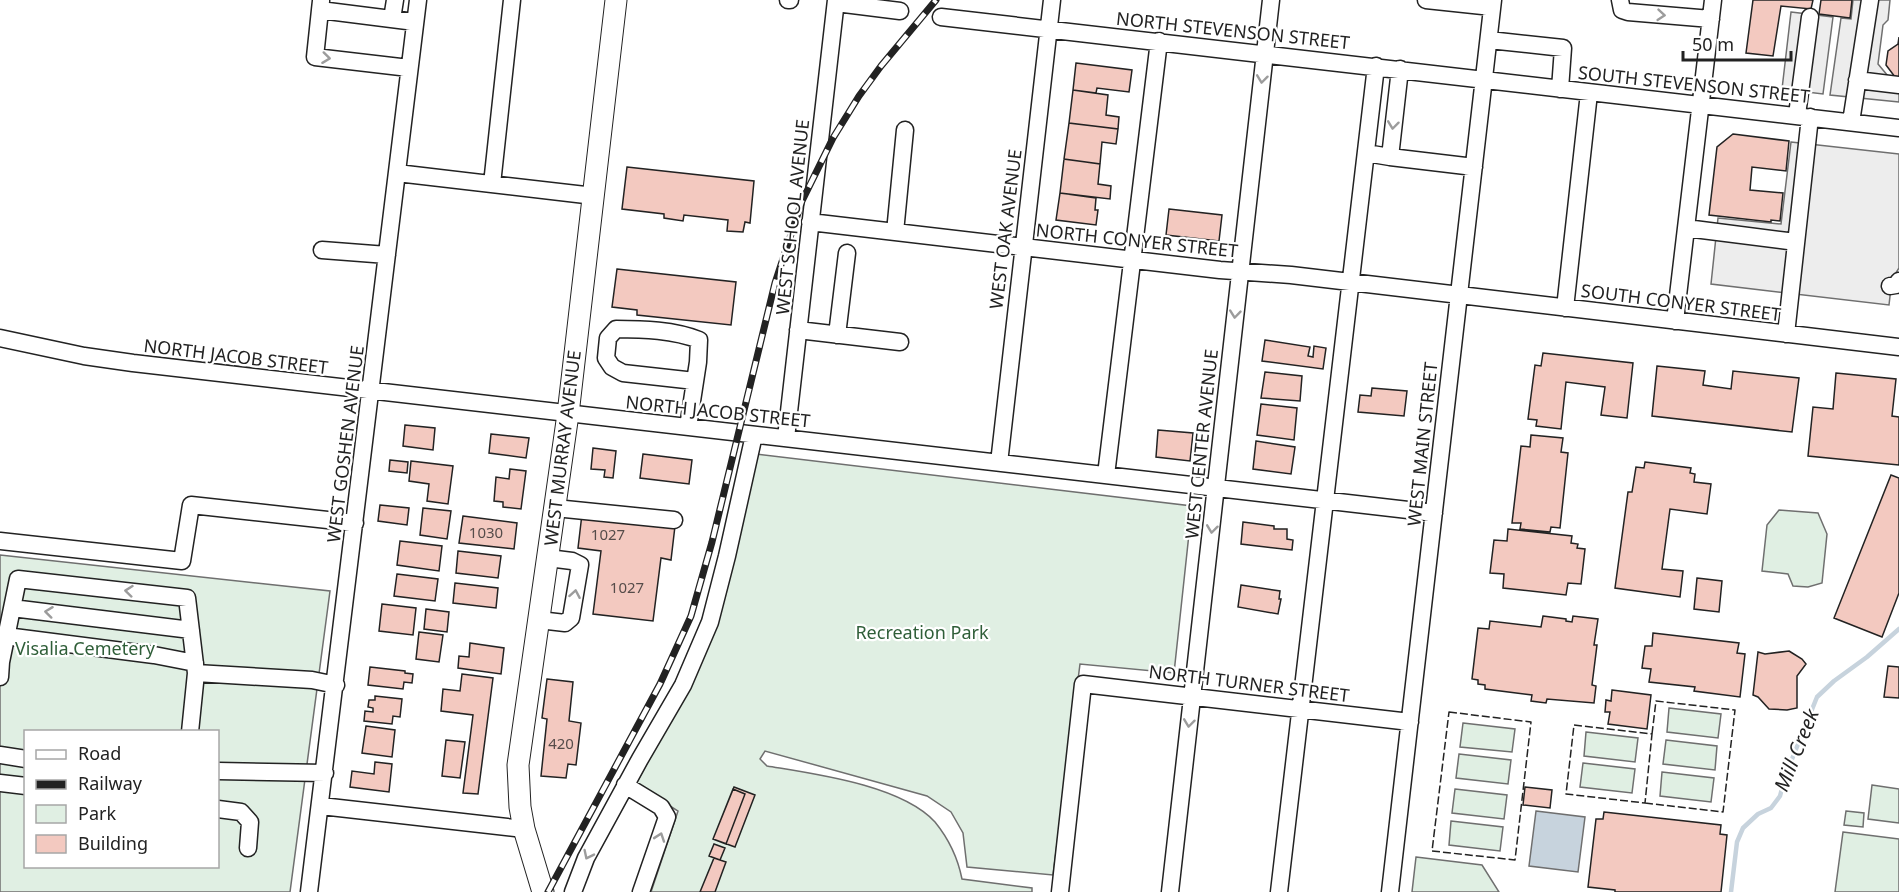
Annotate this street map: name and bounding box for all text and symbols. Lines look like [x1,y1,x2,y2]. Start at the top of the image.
street label: NORTH STEVENSON STREET [1115,6,1351,54]
one-way arrow [1656,8,1665,21]
scale bar [1683,24,1791,62]
text: 50 m [1692,32,1734,56]
one-way arrow [322,51,331,64]
street label: SOUTH STEVENSON STREET [1577,60,1811,108]
one-way arrow [1256,74,1269,84]
street label: WEST SCHOOL AVENUE [770,118,814,316]
one-way arrow [1388,120,1400,129]
street label: WEST OAK AVENUE [983,148,1027,310]
street label: NORTH CONYER STREET [1035,217,1239,263]
street label: SOUTH CONYER STREET [1580,278,1782,326]
one-way arrow [1229,310,1242,319]
street label: NORTH JACOB STREET [142,333,330,379]
street label: WEST GOSHEN AVENUE [321,344,369,544]
street label: WEST CENTER AVENUE [1179,348,1223,540]
street label: WEST MURRAY AVENUE [538,349,586,547]
street label: WEST MAIN STREET [1401,361,1443,527]
street label: NORTH JACOB STREET [624,389,812,433]
house number: 1030 [469,522,503,542]
house number: 1027 [591,524,625,544]
one-way arrow [1206,525,1219,534]
house number: 1027 [610,577,644,597]
one-way arrow [124,585,133,598]
one-way arrow [568,589,580,598]
one-way arrow [45,607,54,619]
park label: Recreation Park [855,620,989,644]
park label: Visalia Cemetery [15,636,156,660]
street label: NORTH TURNER STREET [1147,659,1351,707]
water label: Mill Creek [1767,704,1825,795]
one-way arrow [1183,718,1196,727]
legend [24,730,219,868]
house number: 420 [548,733,574,753]
text: Road [78,741,121,765]
text: Railway [78,771,143,795]
text: Park [78,801,116,825]
text: Building [78,831,148,855]
one-way arrow [653,832,666,843]
one-way arrow [584,849,595,860]

